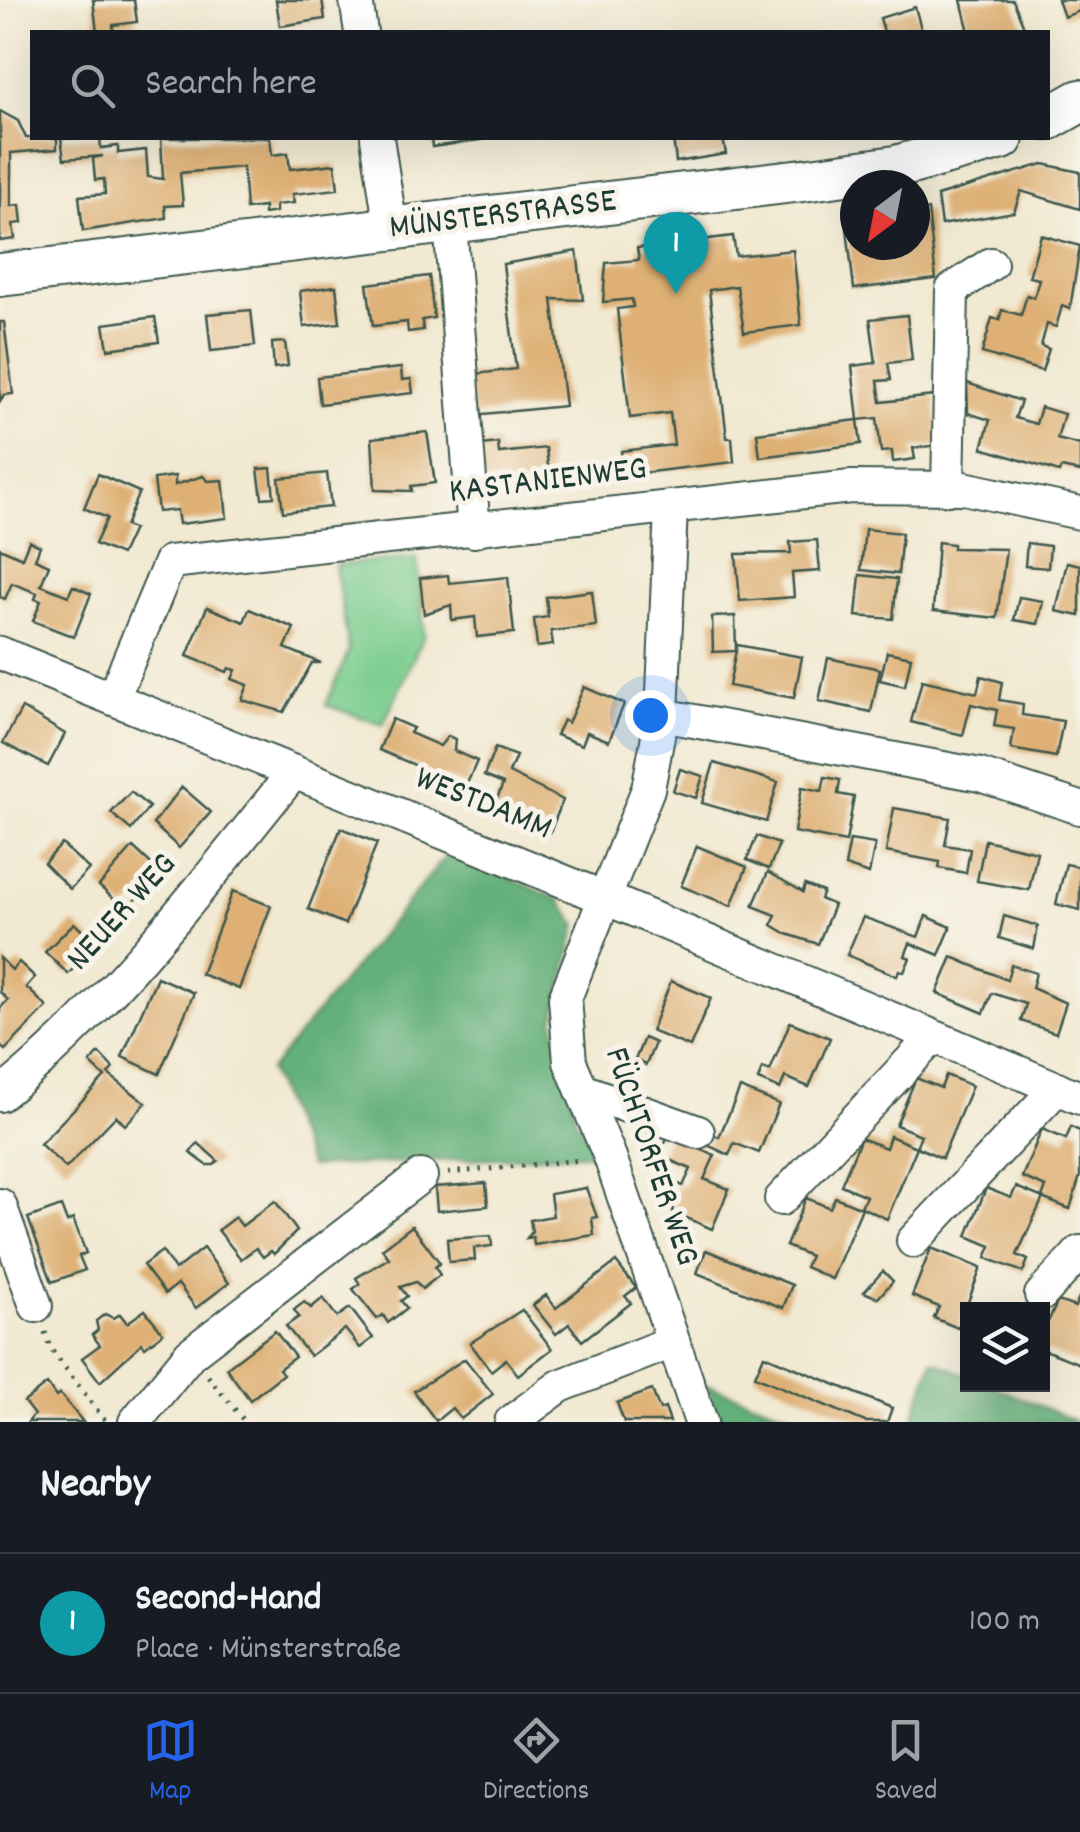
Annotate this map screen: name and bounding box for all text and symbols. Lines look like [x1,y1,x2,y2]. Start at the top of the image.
search box [30,30,1050,140]
icon: search [65,58,120,113]
text: Search here [145,58,317,113]
north arrow [840,170,930,260]
street label: MÜNSTERSTRASSE [387,177,619,255]
pin: 1 [644,212,708,294]
street label: KASTANIENWEG [446,445,650,519]
your location [625,690,676,741]
street label: WESTDAMM [407,755,559,855]
street label: NEUER WEG [56,843,190,983]
street label: FÜCHTORFER WEG [589,1041,711,1273]
map controls [960,1302,1050,1392]
button: layers [960,1302,1050,1392]
text: Nearby [40,1457,150,1517]
text: Second-Hand [135,1573,322,1628]
text: 1 [69,1600,76,1646]
text: 100 m [969,1600,1040,1646]
text: Place · Münsterstraße [135,1628,401,1674]
tab: Map [143,1713,198,1813]
tab: Directions [483,1713,589,1813]
tab: Saved [875,1713,937,1813]

